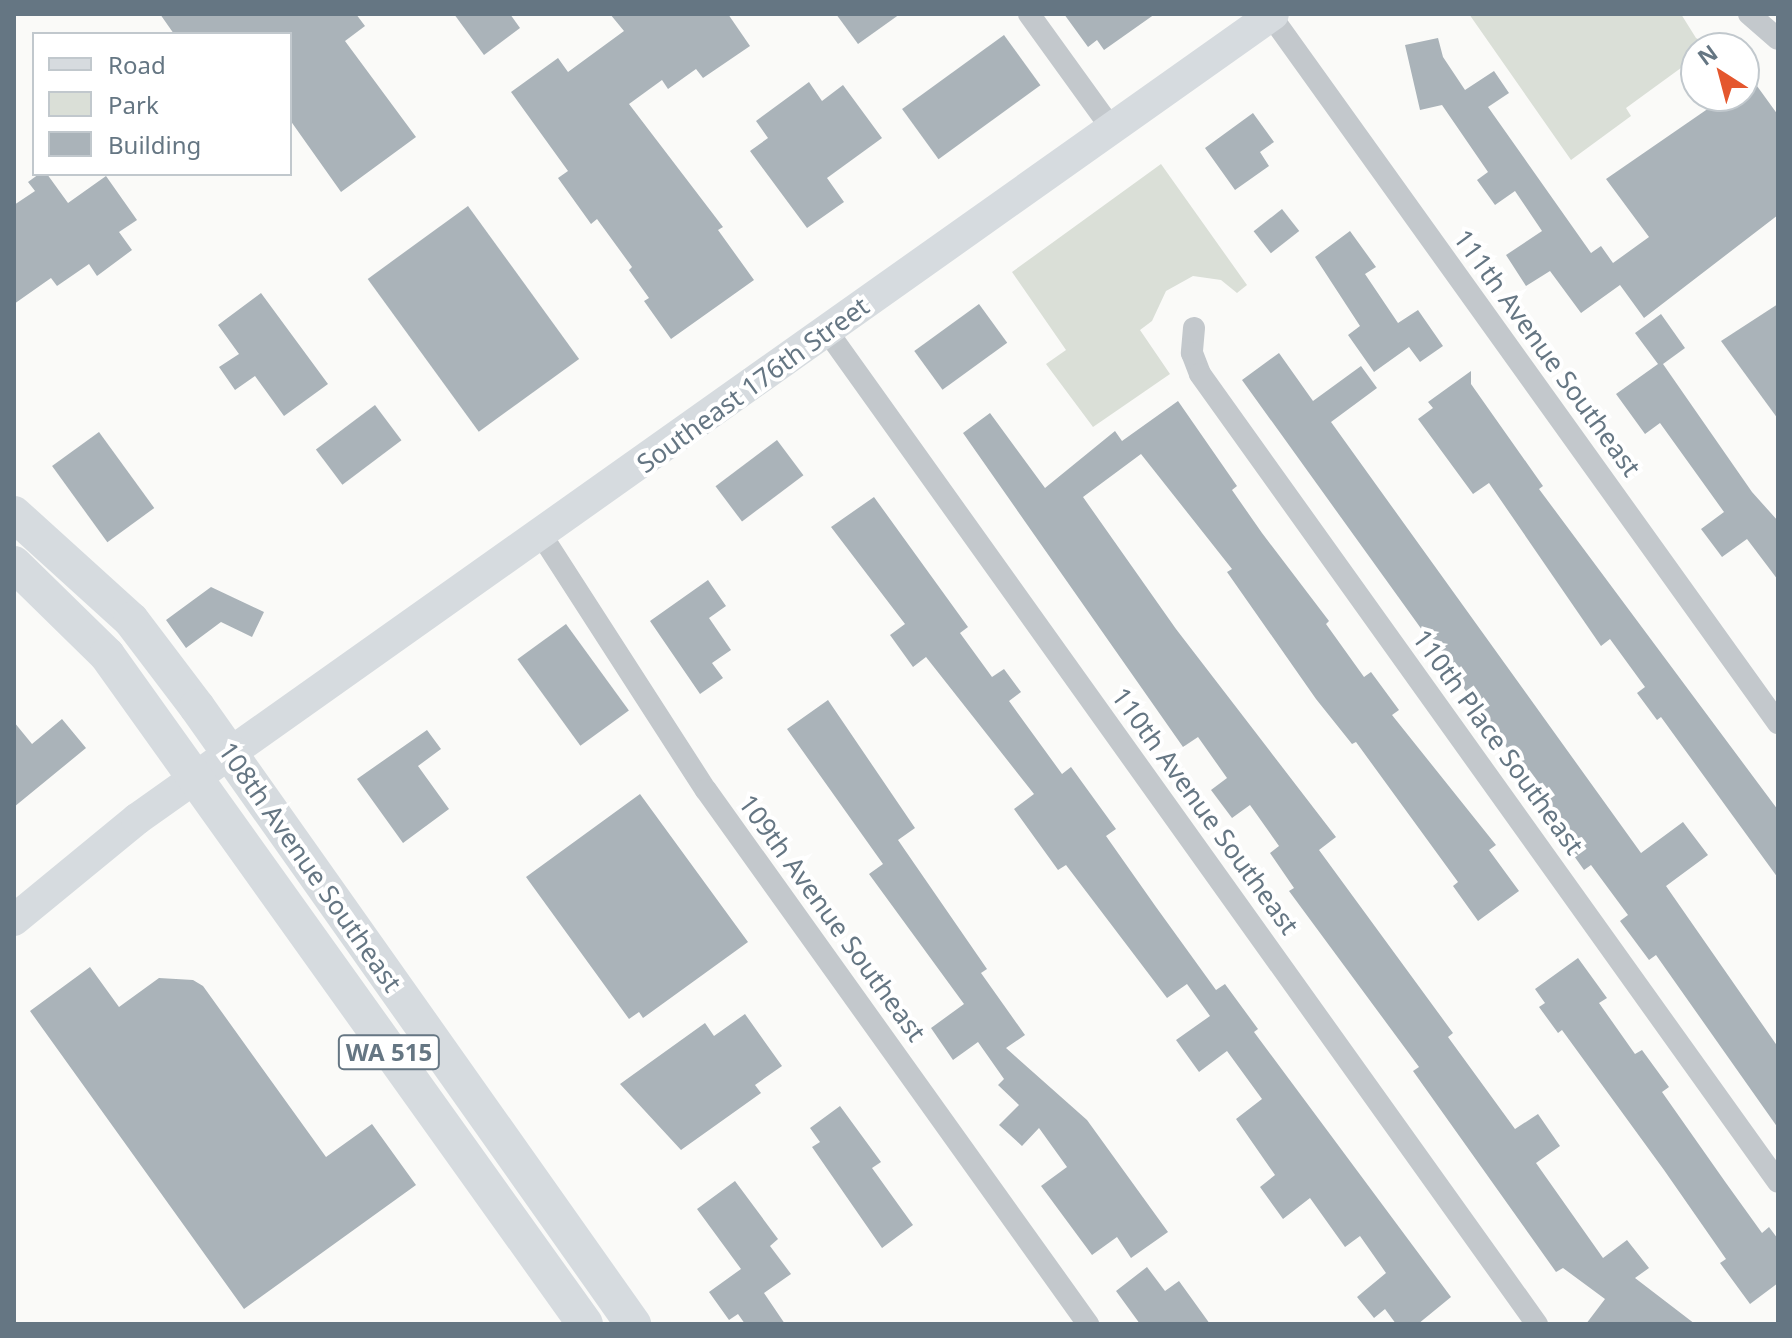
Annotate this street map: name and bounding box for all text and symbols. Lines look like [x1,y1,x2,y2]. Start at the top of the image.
legend [32,32,292,176]
north arrow [1680,32,1760,112]
text: N [1691,37,1723,72]
text: Road [108,48,166,81]
text: Park [108,88,159,121]
text: Building [108,128,201,161]
street label: 111th Avenue Southeast [1447,223,1647,483]
street label: Southeast 176th Street [631,290,875,480]
street label: 110th Place Southeast [1406,623,1590,861]
street label: 110th Avenue Southeast [1105,681,1305,941]
street label: 108th Avenue Southeast [212,736,408,998]
street label: 109th Avenue Southeast [732,788,932,1048]
road number: WA 515 [337,1032,441,1072]

